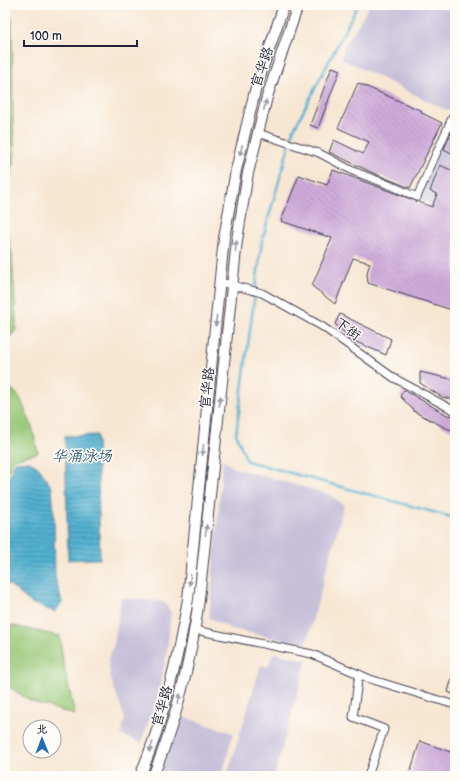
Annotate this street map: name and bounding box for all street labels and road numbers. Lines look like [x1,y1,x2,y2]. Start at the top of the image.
street label: 官华路 [247,44,277,90]
street label: 下街 [332,314,364,344]
street label: 官华路 [196,366,218,410]
street label: 官华路 [148,683,176,729]

